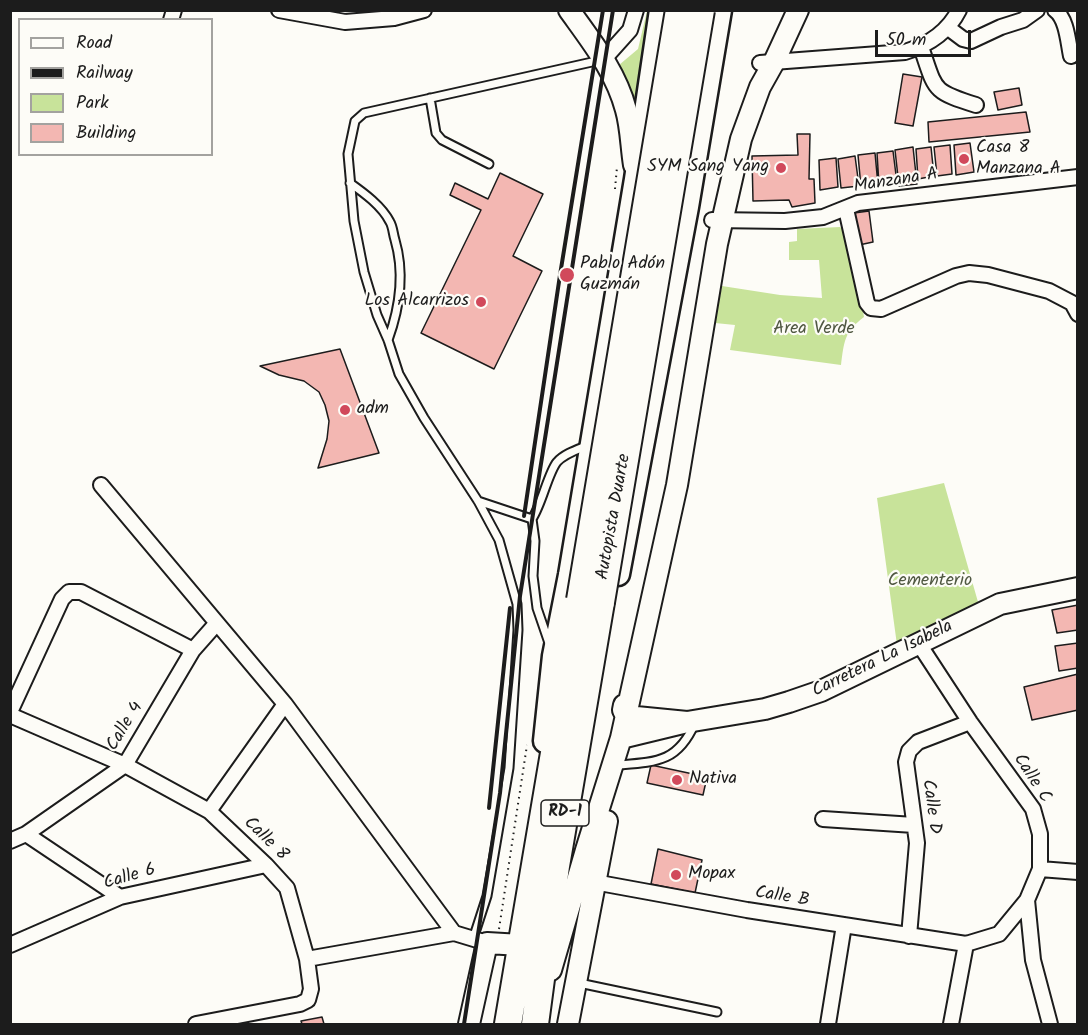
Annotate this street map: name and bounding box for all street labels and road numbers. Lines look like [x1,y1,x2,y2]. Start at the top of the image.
street label: Manzana A [852,165,940,199]
street label: Autopista Duarte [593,452,637,582]
street label: Carretera La Isabela [809,617,957,703]
street label: Calle 4 [103,699,149,755]
street label: Calle C [1007,750,1055,808]
street label: Calle D [915,778,945,836]
road number: RD-1 [541,800,589,826]
street label: Calle 8 [238,813,292,867]
street label: Calle 6 [101,860,159,896]
street label: Calle B [753,883,811,913]

